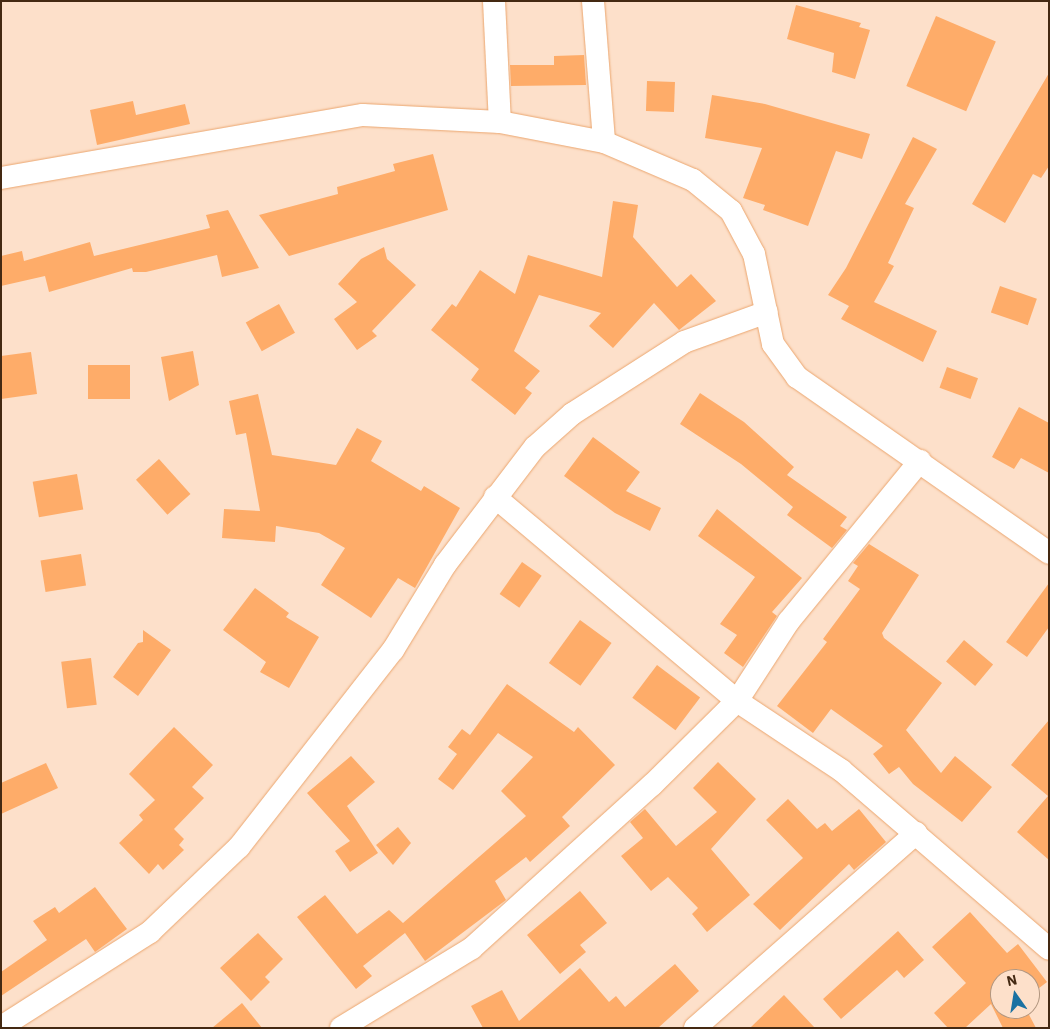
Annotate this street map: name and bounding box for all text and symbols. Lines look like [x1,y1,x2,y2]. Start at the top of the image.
north arrow [990,969,1040,1019]
text: N [1005,970,1019,990]

